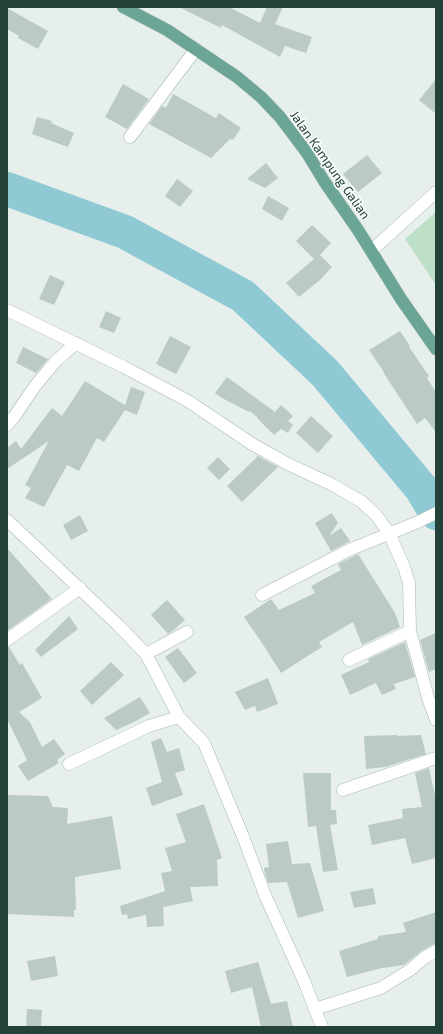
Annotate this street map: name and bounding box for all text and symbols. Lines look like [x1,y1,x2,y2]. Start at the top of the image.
street label: Jalan Kampung Galian [287,108,373,222]

